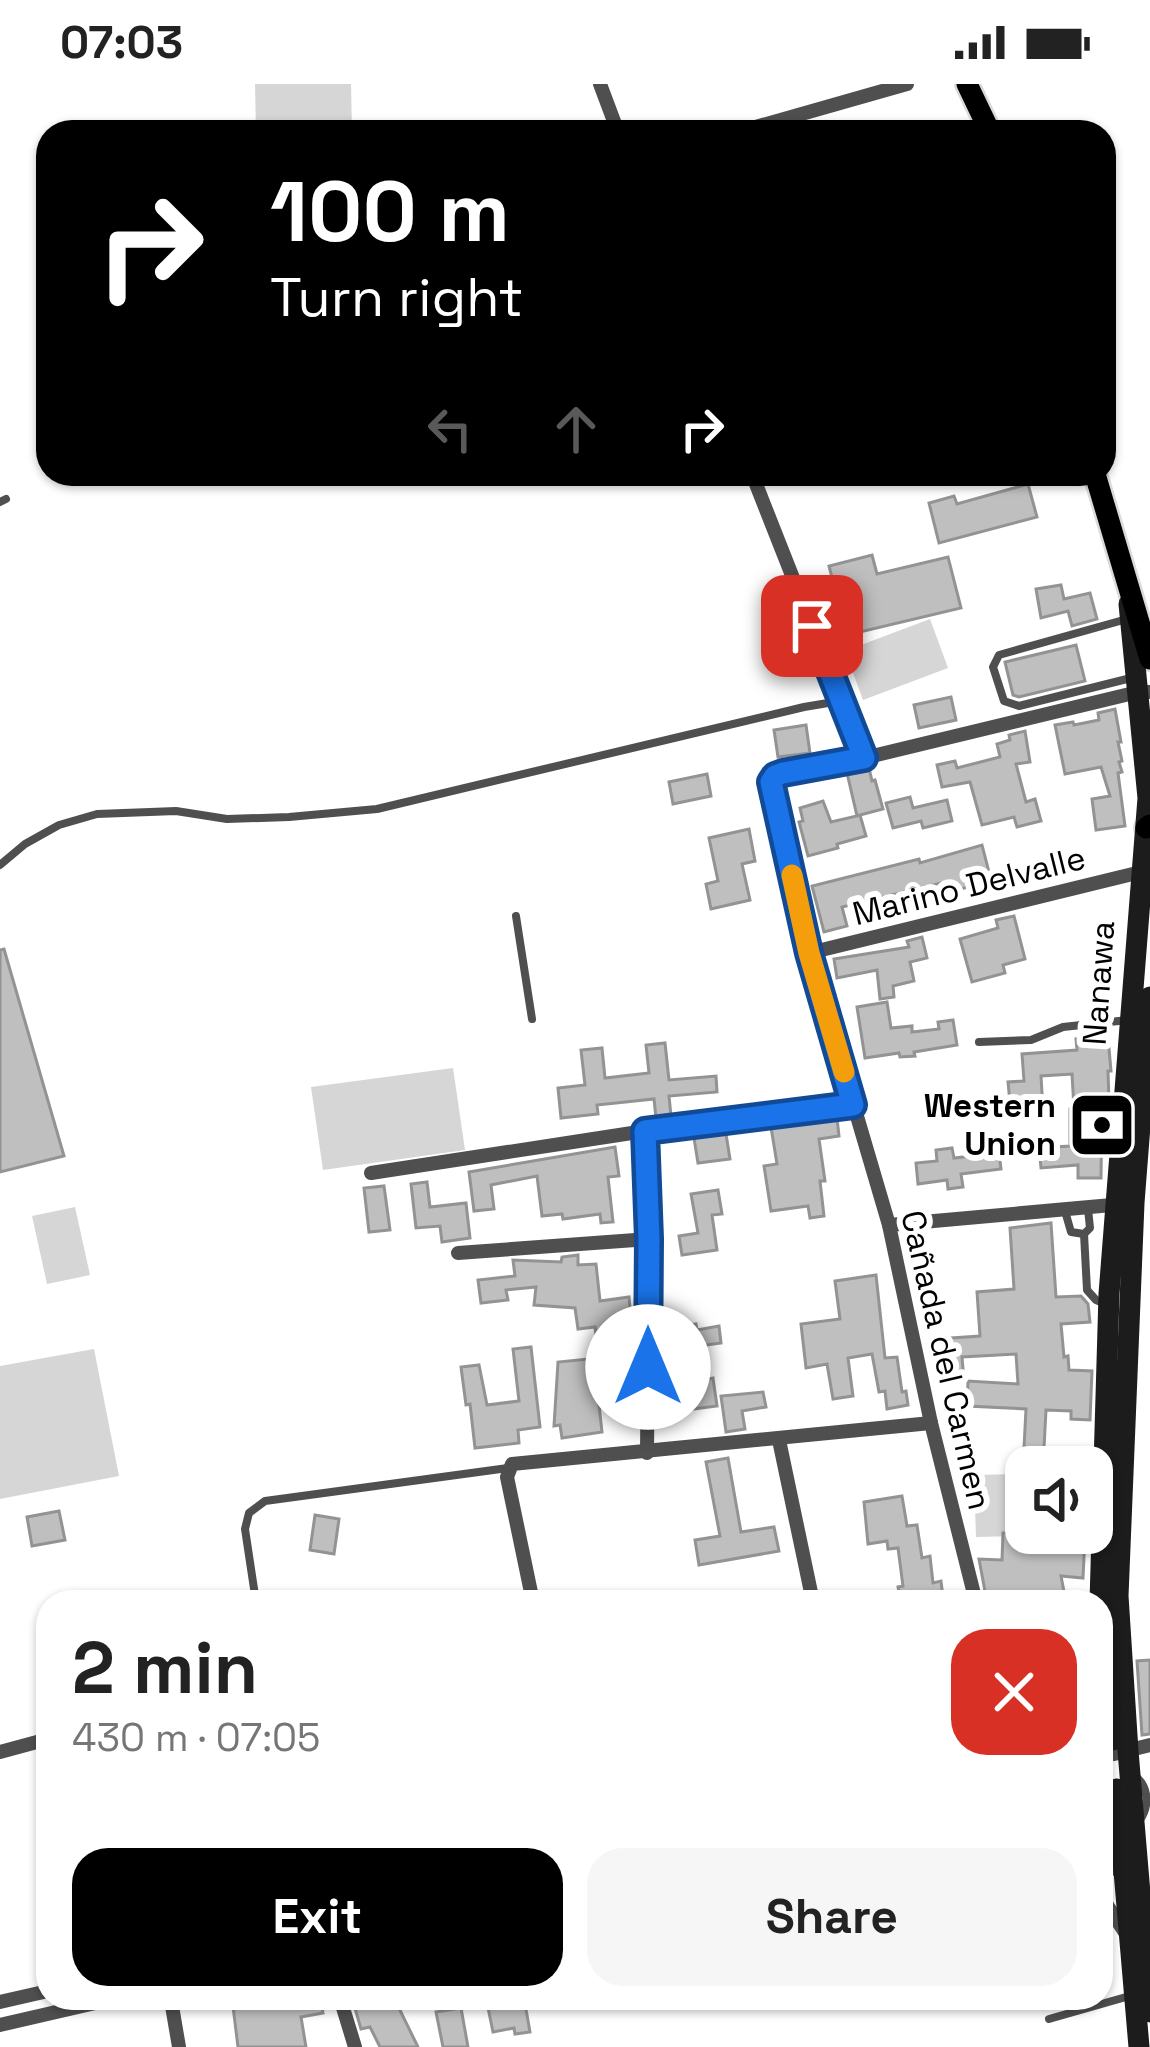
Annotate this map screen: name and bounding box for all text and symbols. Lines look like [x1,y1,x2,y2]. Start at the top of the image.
text: 07:03 [60,14,183,71]
text: 100 m [270,158,510,266]
icon: right [72,168,228,324]
text: Turn right [270,263,523,332]
icon: left [417,396,483,462]
icon: ahead [543,396,609,462]
icon: right [669,396,735,462]
pin [761,575,863,677]
icon: arrive [779,593,845,659]
street label: Marino Delvalle [848,837,1090,935]
street label: Nanawa [1074,919,1124,1047]
place label: Western Union [924,1085,1056,1165]
bank icon: Western Union [1067,1090,1137,1160]
street label: Cañada del Carmen [891,1206,1001,1514]
position arrow [585,1304,711,1430]
map controls [1005,1446,1113,1554]
button: sound [1005,1446,1113,1554]
text: 2 min [72,1622,258,1714]
button: close [951,1629,1077,1755]
text: 430 m · 07:05 [72,1713,320,1762]
button: Exit [72,1848,563,1986]
button: Share [587,1848,1077,1986]

